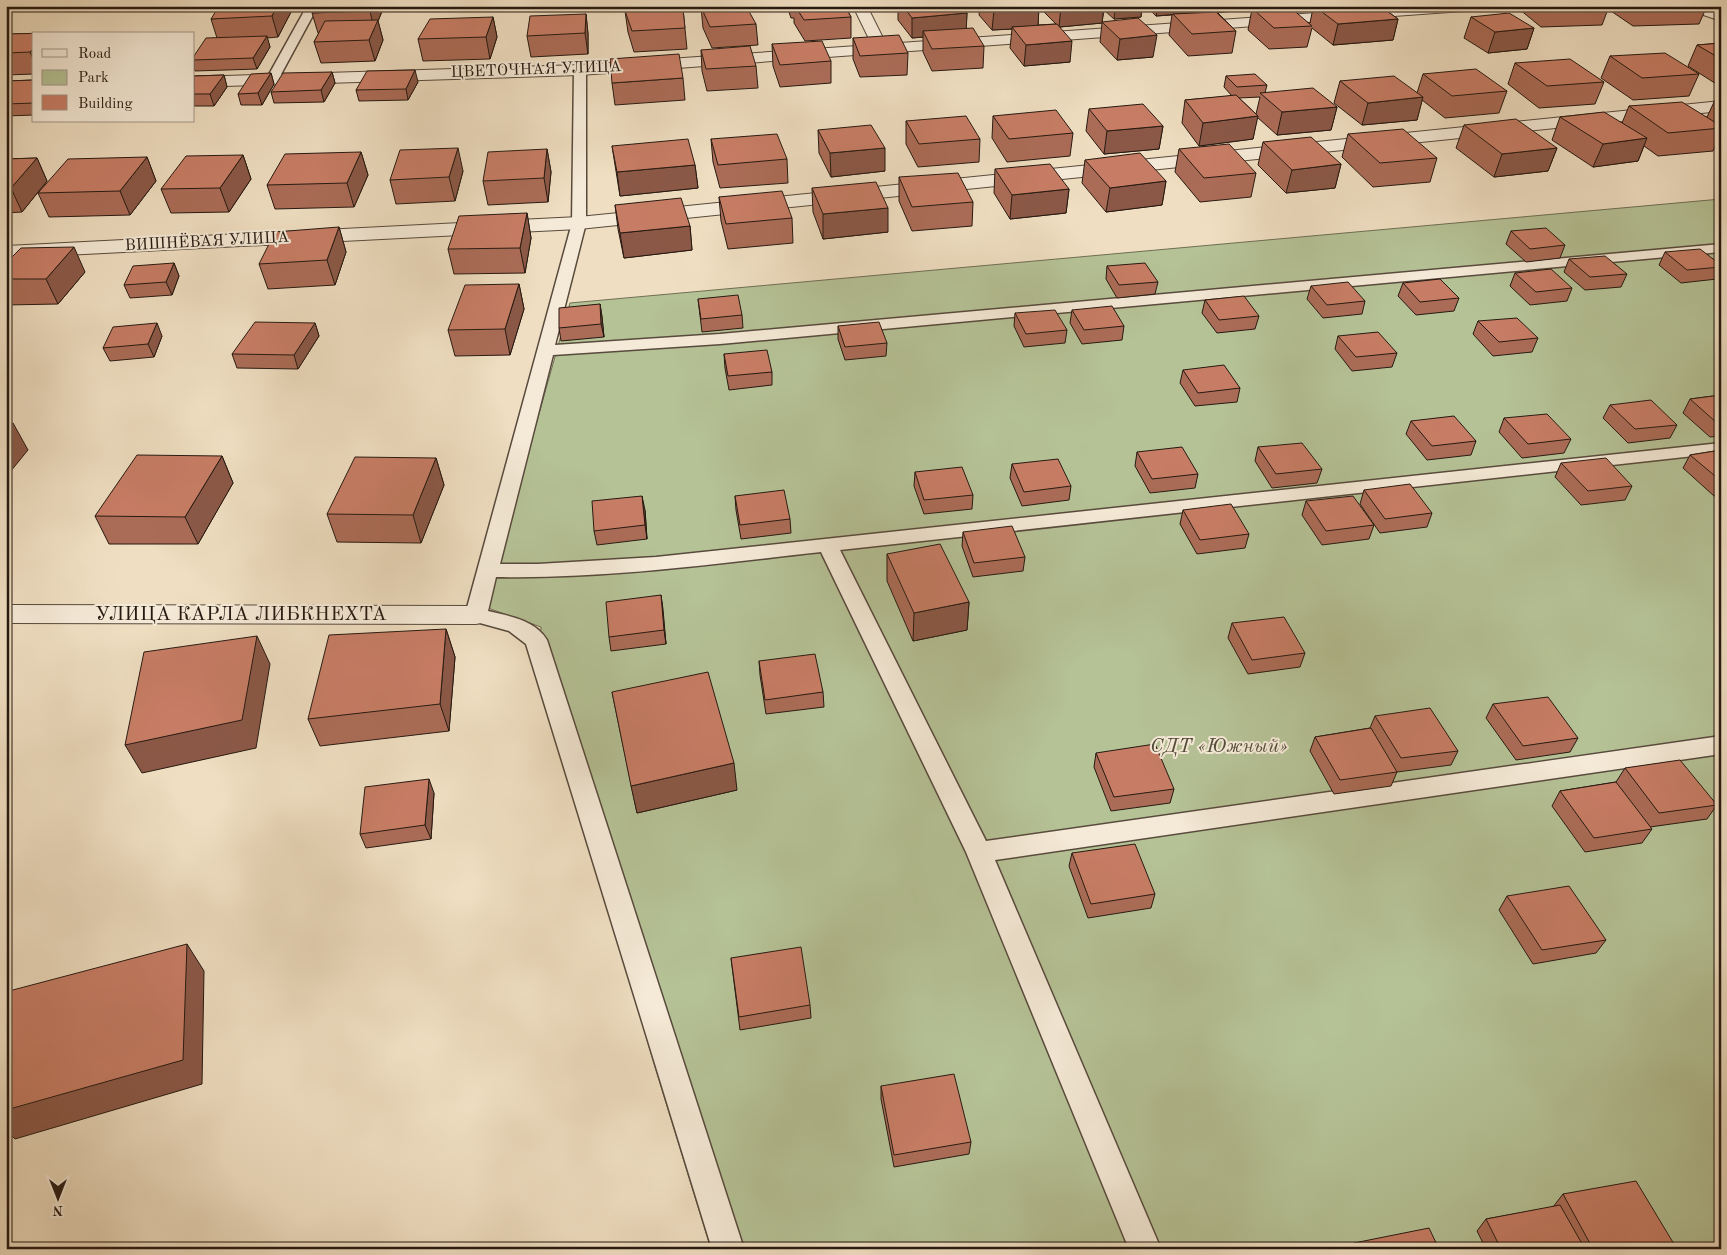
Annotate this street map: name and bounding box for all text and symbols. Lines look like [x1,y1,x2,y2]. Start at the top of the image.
legend [32,32,195,122]
text: Road [78,47,112,62]
street label: ЦВЕТОЧНАЯ УЛИЦА [450,59,622,81]
text: Park [78,71,109,86]
text: Building [78,97,133,112]
street label: ВИШНЁВАЯ УЛИЦА [124,226,290,254]
street label: УЛИЦА КАРЛА ЛИБКНЕХТА [95,605,387,625]
park label: СДТ «Южный» [1150,737,1288,757]
north arrow [32,1172,82,1222]
text: N [52,1203,63,1217]

